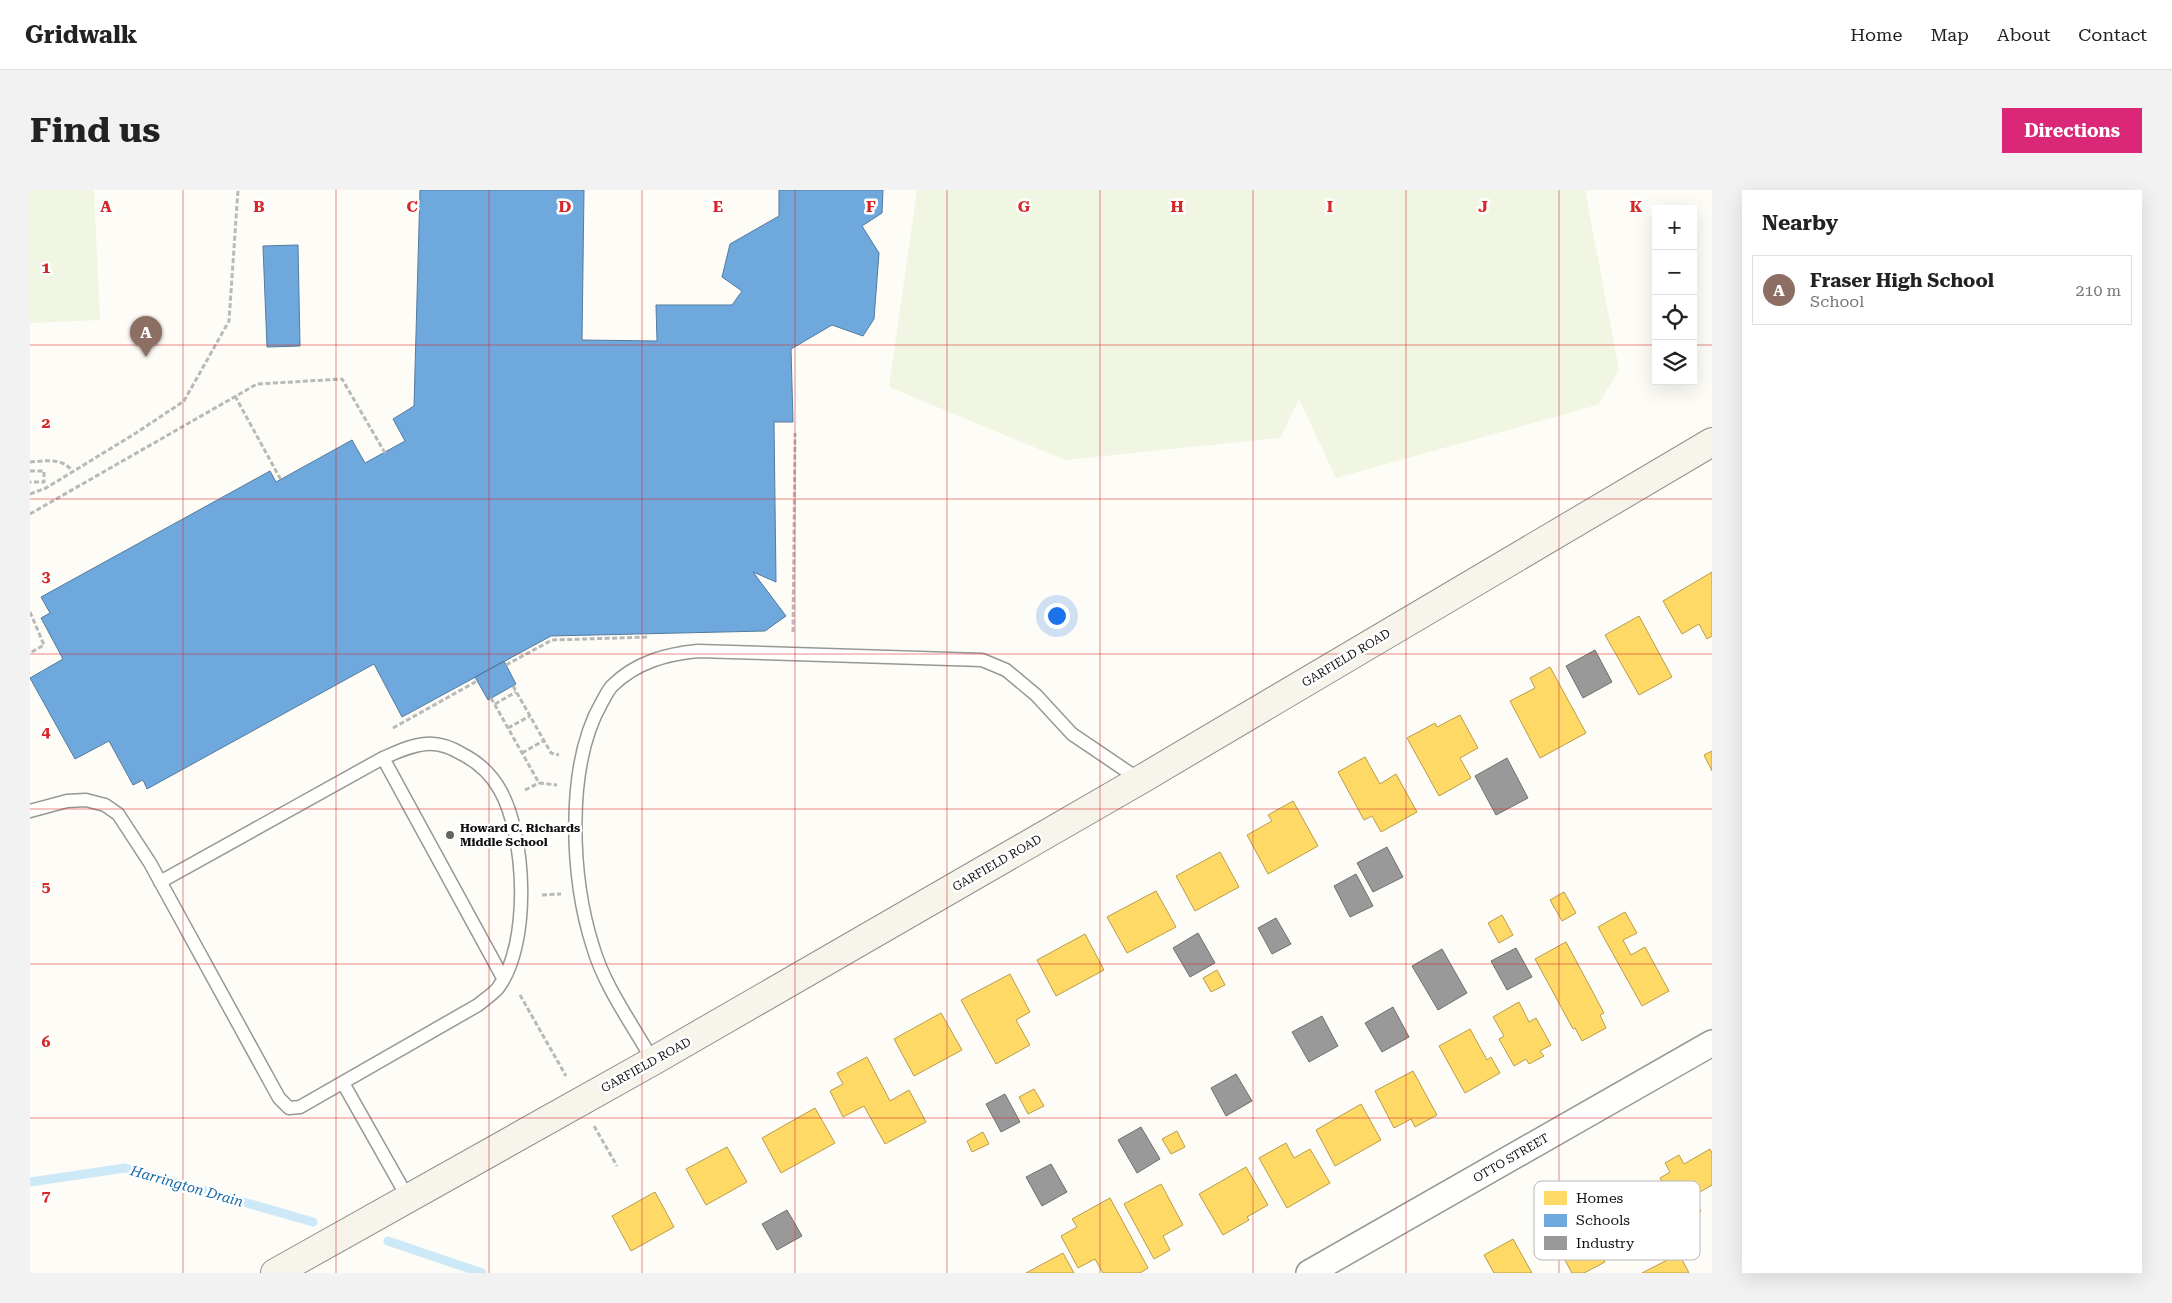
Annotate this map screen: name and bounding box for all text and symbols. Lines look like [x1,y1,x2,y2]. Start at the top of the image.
text: Gridwalk [25,21,137,49]
text: Home [1850,24,1902,45]
text: Map [1930,24,1969,45]
text: About [1997,24,2050,45]
text: Contact [2078,24,2147,45]
button: Directions [2002,108,2142,153]
text: Find us [30,110,160,151]
text: A [100,197,112,216]
text: B [253,197,265,216]
text: C [406,197,418,216]
text: D [559,197,572,216]
text: E [713,197,723,216]
text: F [866,197,876,216]
text: G [1018,197,1031,216]
text: H [1170,197,1184,216]
text: I [1327,197,1333,216]
text: J [1478,197,1488,216]
text: K [1630,197,1643,216]
map controls [1652,205,1697,385]
button: + [1652,205,1697,250]
text: Nearby [1762,211,1838,235]
button: − [1652,250,1697,295]
text: 1 [42,258,51,277]
text: Fraser High School [1810,269,1994,292]
text: A [1773,281,1785,300]
text: 210 m [2075,281,2121,300]
text: School [1810,292,1864,311]
button: locate [1652,295,1697,340]
pin: A [130,316,162,357]
button: layers [1652,340,1697,385]
text: 2 [42,413,51,432]
text: 3 [42,567,51,586]
your location [1044,603,1070,629]
street label: GARFIELD ROAD [1299,626,1393,690]
text: 4 [42,722,51,741]
place label: Howard C. Richards Middle School [460,821,580,849]
marker: Howard C. Richards Middle School [444,829,456,841]
street label: GARFIELD ROAD [950,832,1044,894]
text: 5 [42,877,51,896]
text: 6 [42,1032,51,1051]
street label: GARFIELD ROAD [599,1035,693,1095]
street label: OTTO STREET [1471,1131,1551,1185]
water label: Harrington Drain [128,1162,246,1210]
legend [1534,1181,1700,1260]
text: 7 [42,1186,51,1205]
text: Homes [1576,1190,1624,1206]
text: Schools [1576,1212,1630,1228]
text: Industry [1576,1235,1635,1251]

